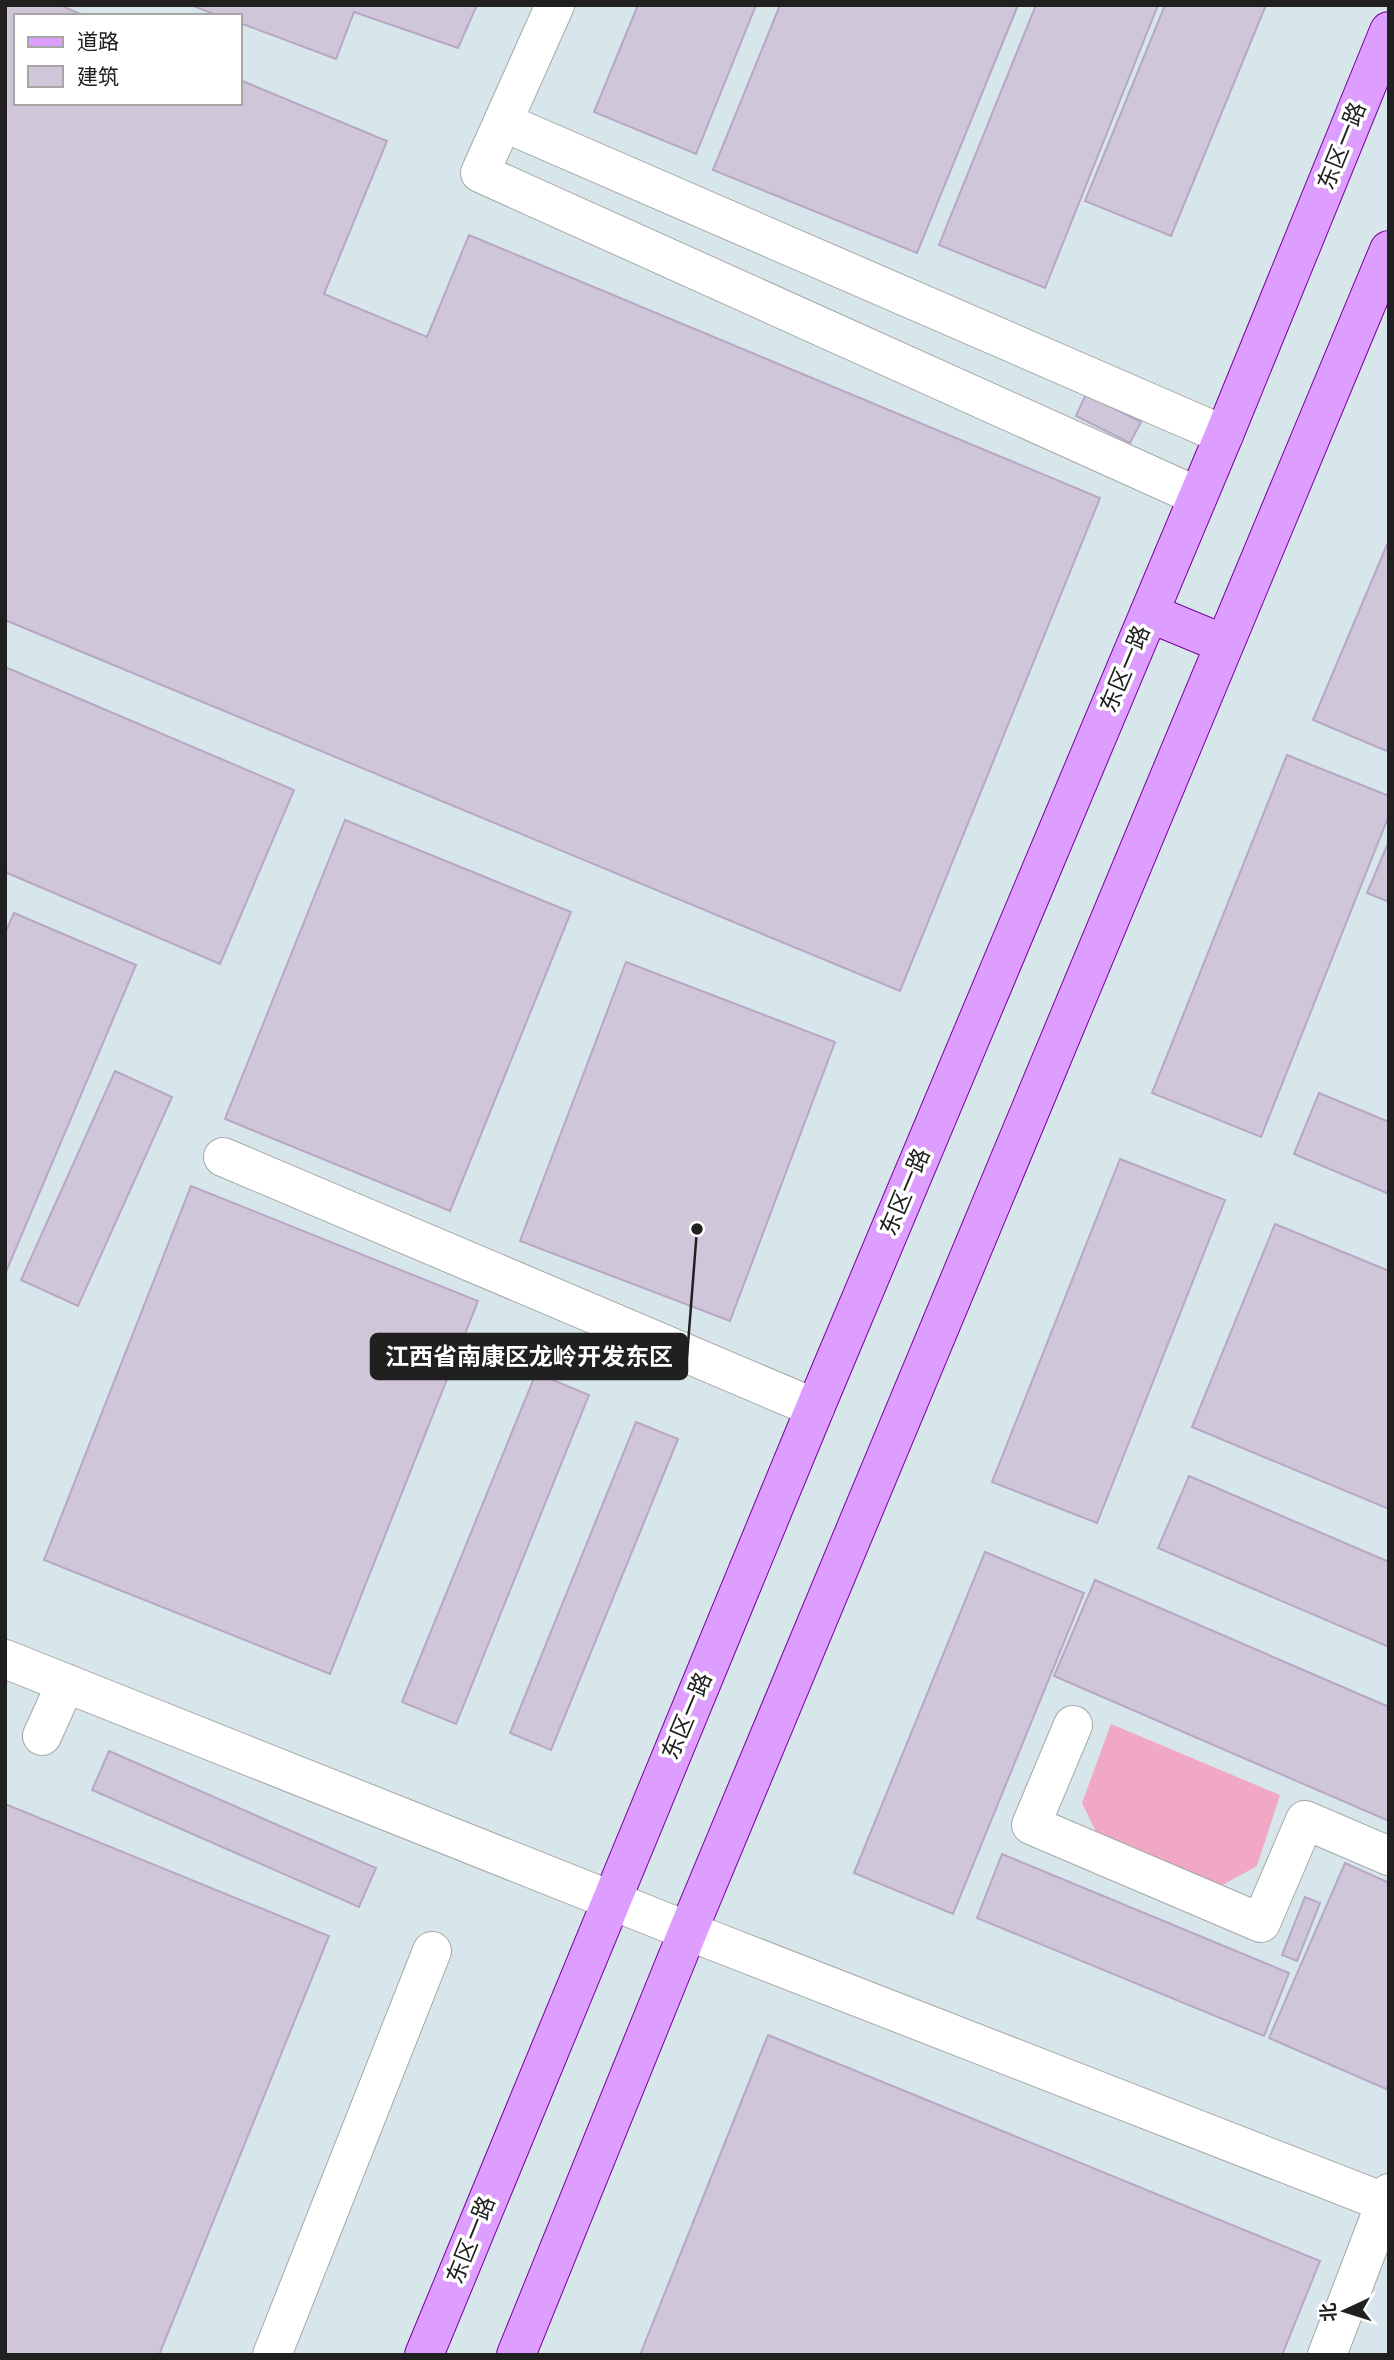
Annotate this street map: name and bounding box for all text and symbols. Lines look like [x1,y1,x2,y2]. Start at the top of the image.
legend [14,14,242,105]
text: 道路 [77,28,119,56]
text: 建筑 [77,63,119,91]
street label: 东区一路 [1310,98,1374,194]
street label: 东区一路 [1093,621,1157,717]
street label: 东区一路 [873,1144,937,1240]
callout: 江西省南康区龙岭开发东区 [371,1334,687,1379]
text: 江西省南康区龙岭开发东区 [385,1341,673,1373]
street label: 东区一路 [655,1668,719,1764]
street label: 东区一路 [439,2192,503,2288]
north arrow [1310,2276,1380,2346]
text: 北 [1315,2302,1343,2323]

